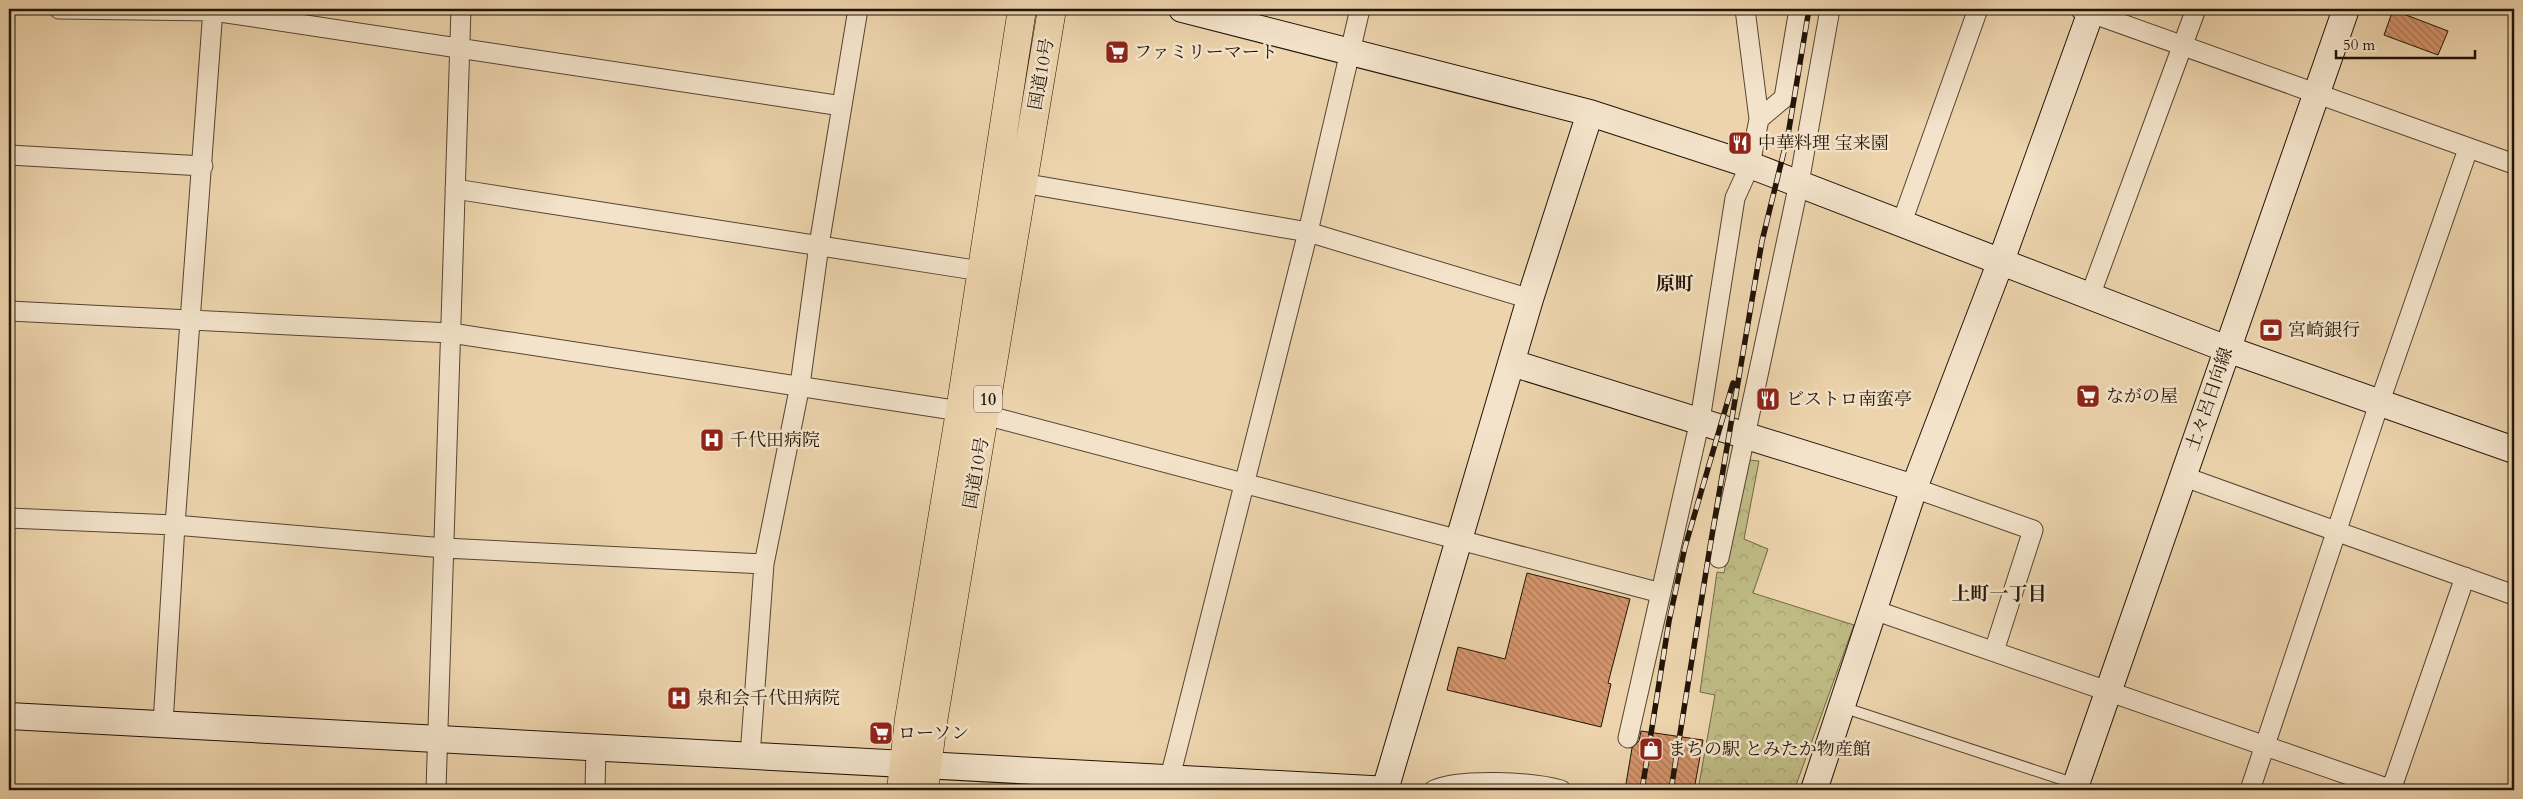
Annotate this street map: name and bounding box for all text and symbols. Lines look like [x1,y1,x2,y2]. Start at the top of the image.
scale bar [2336,28,2474,60]
text: 50 m [2343,35,2375,55]
street label: 国道10号 [1023,36,1060,112]
supermarket icon: ファミリーマート [1104,39,1130,65]
place label: ファミリーマート [1134,40,1278,65]
restaurant icon: 中華料理 宝来園 [1727,130,1753,156]
place label: 中華料理 宝来園 [1758,131,1889,156]
district label: 原町 [1656,271,1694,297]
bank icon: 宮崎銀行 [2258,317,2284,343]
place label: 宮崎銀行 [2288,318,2360,343]
street label: 土々呂日向線 [2180,344,2239,454]
supermarket icon: ながの屋 [2075,383,2101,409]
place label: ながの屋 [2106,384,2178,409]
road number: 10 [974,386,1002,412]
restaurant icon: ビストロ南蛮亭 [1755,386,1781,412]
place label: ビストロ南蛮亭 [1786,387,1912,412]
hospital icon: 千代田病院 [699,427,725,453]
place label: 千代田病院 [730,428,820,453]
street label: 国道10号 [958,435,995,511]
district label: 上町一丁目 [1951,581,2047,607]
hospital icon: 泉和会千代田病院 [666,685,692,711]
place label: 泉和会千代田病院 [696,686,840,711]
supermarket icon: ローソン [868,720,894,746]
place label: ローソン [898,721,969,746]
shop icon: まちの駅 とみたか物産館 [1638,736,1664,762]
place label: まちの駅 とみたか物産館 [1668,737,1871,762]

